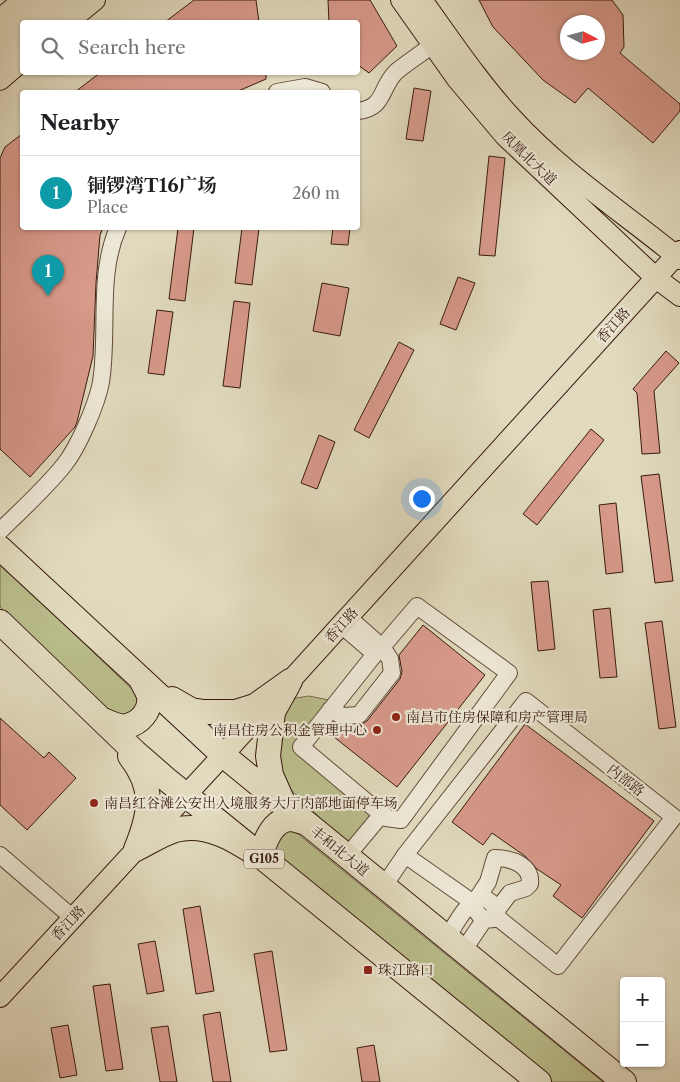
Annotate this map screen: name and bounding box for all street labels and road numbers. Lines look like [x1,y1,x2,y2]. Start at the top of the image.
street label: 凤凰北大道 [498,127,560,189]
street label: 香江路 [592,303,634,347]
street label: 香江路 [320,603,362,647]
street label: 内部路 [604,760,648,800]
street label: 丰和北大道 [307,822,373,880]
road number: G105 [244,850,284,869]
street label: 香江路 [47,902,89,944]

